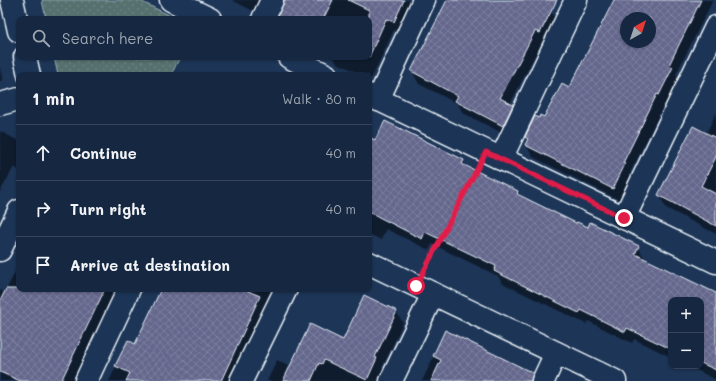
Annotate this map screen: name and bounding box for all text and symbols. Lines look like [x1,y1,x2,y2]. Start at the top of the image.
north arrow [620,12,656,48]
search box [16,16,372,60]
icon: search [30,27,52,49]
text: Search here [62,28,153,48]
text: 1 min [32,87,75,109]
text: Walk · 80 m [282,90,356,107]
icon: ahead [32,142,54,164]
text: Continue [70,143,137,163]
text: 40 m [326,144,356,161]
icon: right [32,198,54,220]
text: Turn right [70,199,147,219]
text: 40 m [326,200,356,217]
route end [615,209,633,227]
icon: arrive [32,254,54,276]
text: Arrive at destination [70,255,230,275]
route start [407,277,425,295]
map controls [668,297,704,369]
button: + [668,297,704,333]
button: − [668,333,704,369]

